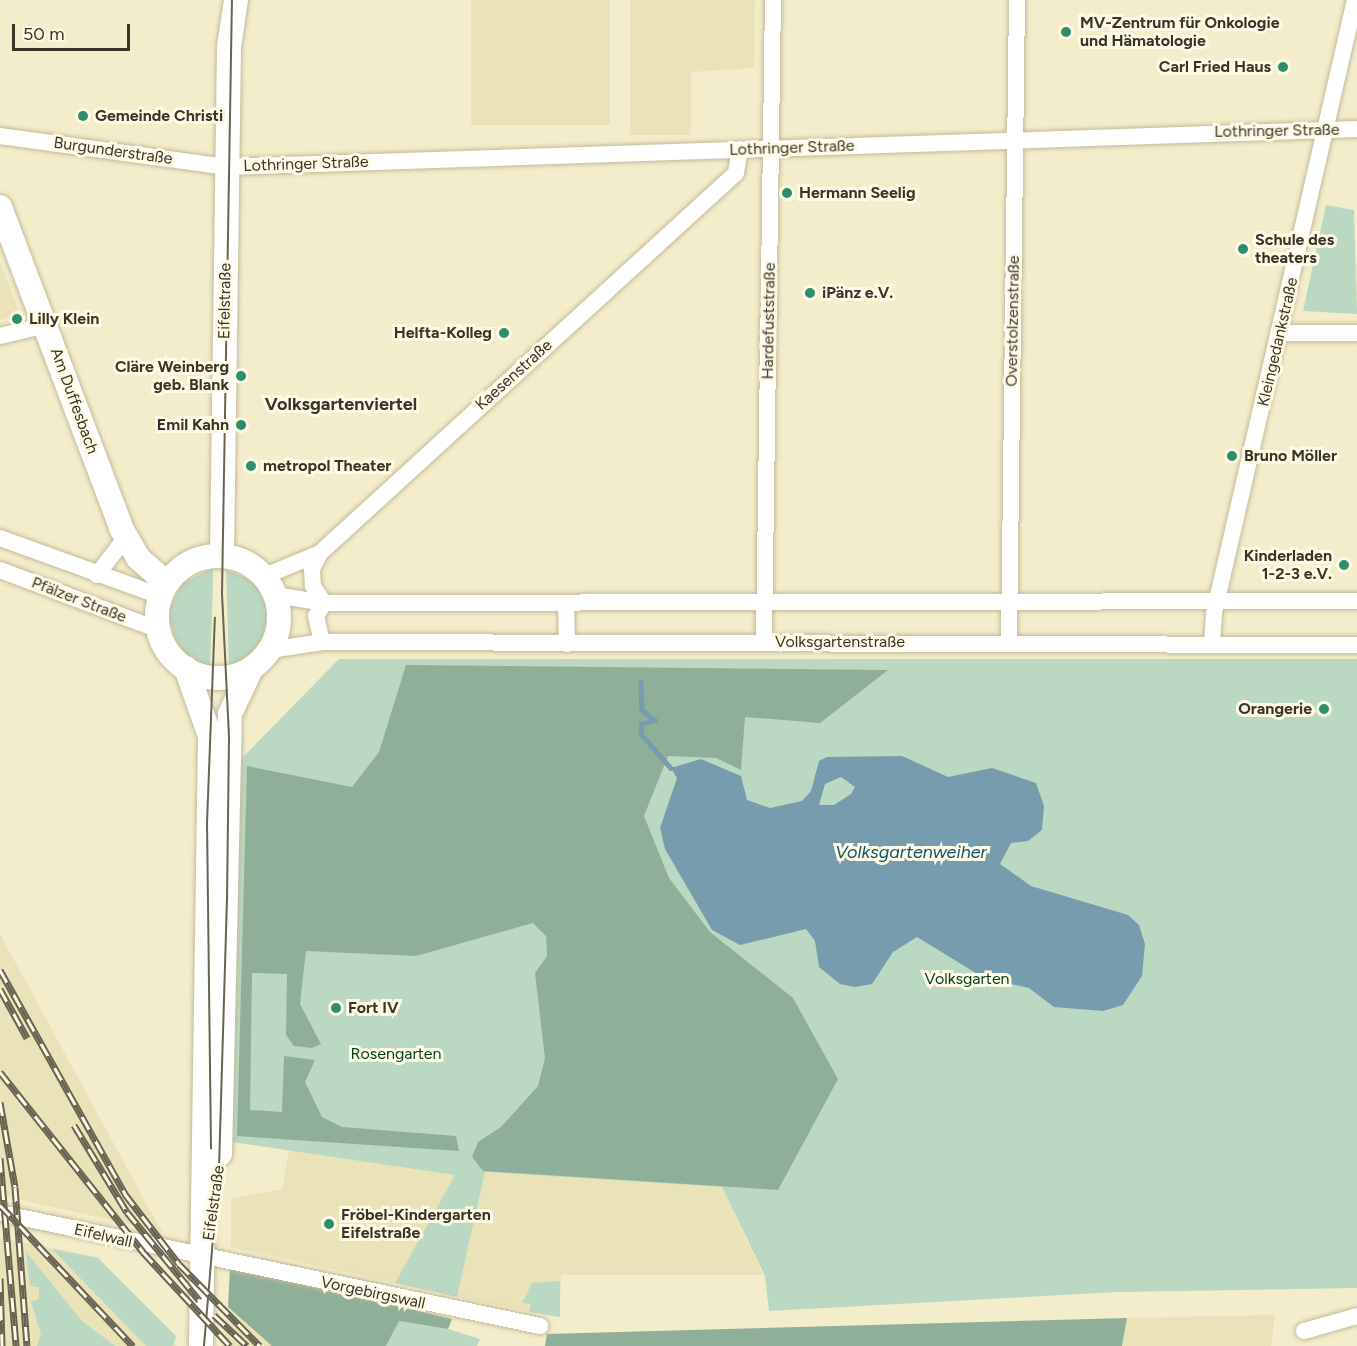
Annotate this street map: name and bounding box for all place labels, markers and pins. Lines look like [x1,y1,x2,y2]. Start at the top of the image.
place label: MV-Zentrum für Onkologie und Hämatologie [1080,13,1280,51]
marker: MV-Zentrum für Onkologie und Hämatologie [1057,23,1075,41]
place label: Carl Fried Haus [1159,57,1271,77]
marker: Carl Fried Haus [1276,60,1290,74]
place label: Gemeinde Christi [95,106,223,126]
marker: Gemeinde Christi [76,109,90,123]
place label: Hermann Seelig [799,183,916,203]
marker: Hermann Seelig [780,186,794,200]
place label: Schule des theaters [1255,230,1334,268]
marker: Schule des theaters [1236,242,1250,256]
place label: iPänz e.V. [822,283,893,303]
marker: iPänz e.V. [803,286,817,300]
place label: Lilly Klein [29,309,99,329]
marker: Lilly Klein [10,312,24,326]
place label: Helfta-Kolleg [394,323,492,343]
marker: Helfta-Kolleg [497,326,511,340]
place label: Cläre Weinberg geb. Blank [115,357,229,395]
marker: Cläre Weinberg geb. Blank [234,369,248,383]
place label: Emil Kahn [157,415,229,435]
marker: Emil Kahn [234,418,248,432]
place label: Bruno Möller [1244,446,1337,466]
marker: Bruno Möller [1225,449,1239,463]
place label: metropol Theater [263,456,391,476]
marker: metropol Theater [244,459,258,473]
place label: Kinderladen 1-2-3 e.V. [1244,546,1332,584]
marker: Kinderladen 1-2-3 e.V. [1337,558,1351,572]
place label: Orangerie [1238,699,1312,719]
marker: Orangerie [1317,702,1331,716]
place label: Fort IV [348,998,399,1018]
marker: Fort IV [329,1001,343,1015]
place label: Fröbel-Kindergarten Eifelstraße [341,1205,491,1243]
marker: Fröbel-Kindergarten Eifelstraße [322,1217,336,1231]

